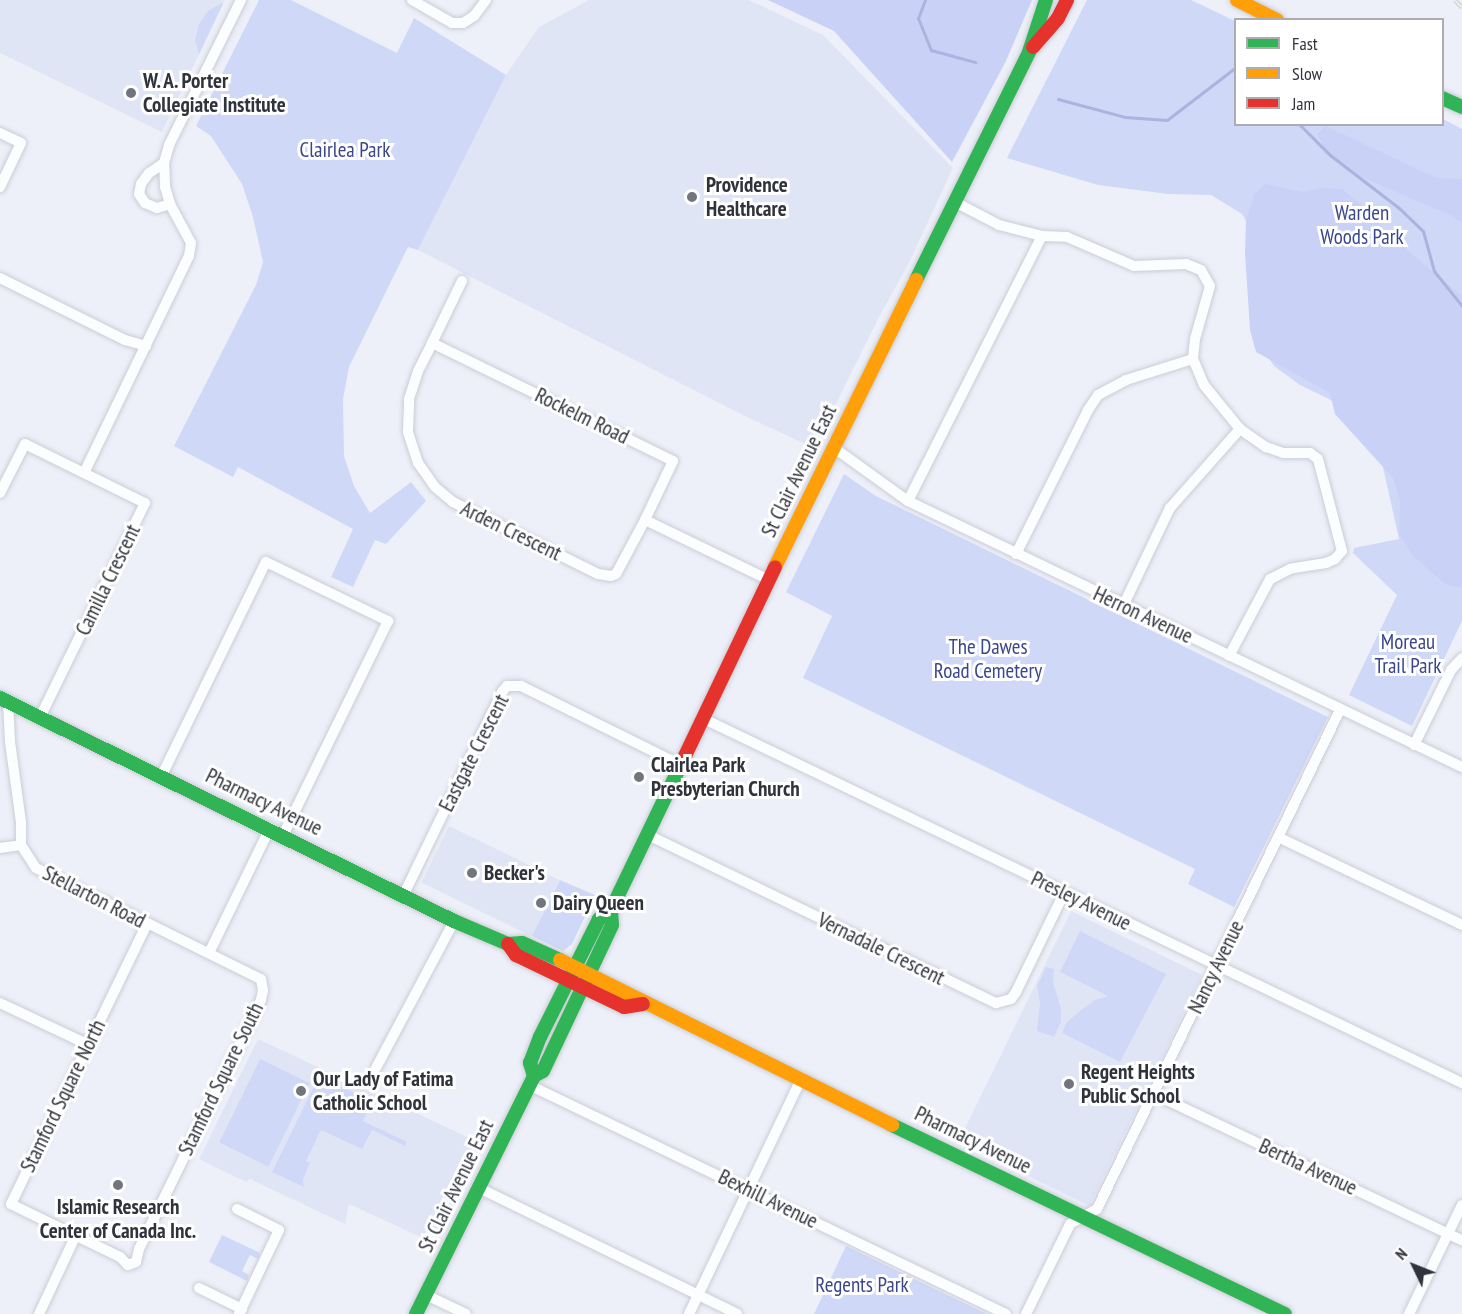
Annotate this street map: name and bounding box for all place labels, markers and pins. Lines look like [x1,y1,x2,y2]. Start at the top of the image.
place label: W. A. Porter Collegiate Institute [143,68,286,118]
marker: W. A. Porter Collegiate Institute [124,86,138,100]
place label: Providence Healthcare [706,172,788,222]
marker: Providence Healthcare [683,188,701,206]
place label: Clairlea Park Presbyterian Church [651,752,800,802]
marker: Clairlea Park Presbyterian Church [632,770,646,784]
place label: Becker's [484,860,545,886]
marker: Becker's [465,866,479,880]
place label: Dairy Queen [553,890,645,916]
marker: Dairy Queen [534,896,548,910]
place label: Regent Heights Public School [1081,1059,1195,1109]
place label: Our Lady of Fatima Catholic School [313,1066,454,1116]
marker: Regent Heights Public School [1062,1077,1076,1091]
marker: Our Lady of Fatima Catholic School [294,1084,308,1098]
marker: Islamic Research Center of Canada Inc. [111,1178,125,1192]
place label: Islamic Research Center of Canada Inc. [40,1194,196,1244]

